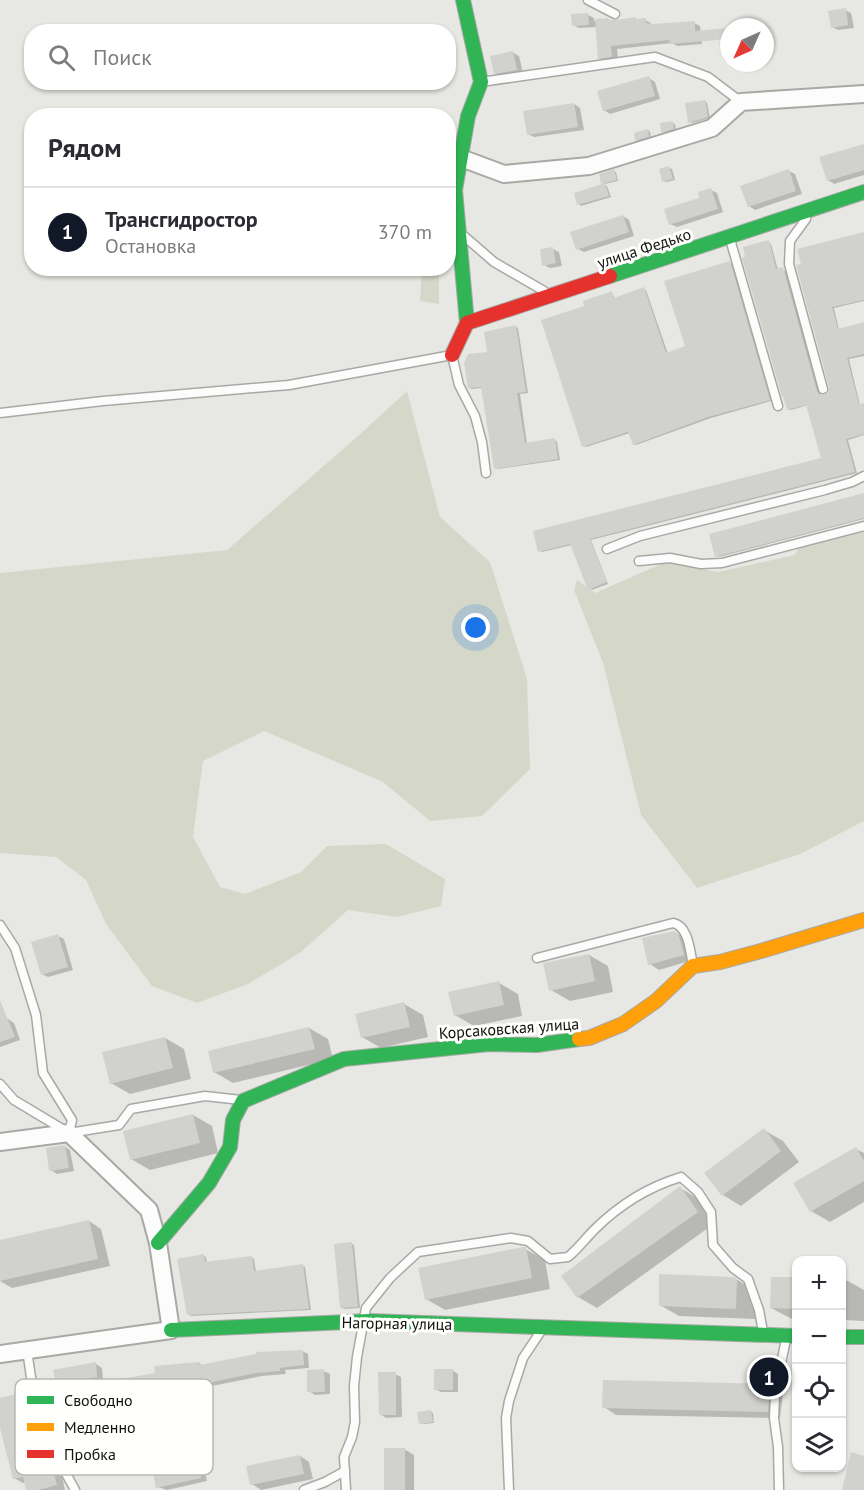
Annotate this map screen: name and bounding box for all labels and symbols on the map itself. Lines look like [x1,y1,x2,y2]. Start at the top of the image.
north arrow [720,18,774,72]
street label: улица Федько [595,223,693,273]
your location [461,613,490,642]
street label: Корсаковская улица [438,1013,580,1043]
street label: Нагорная улица [341,1312,453,1334]
pin: 1 [750,1354,788,1400]
legend [15,1379,213,1475]
text: Свободно [64,1390,133,1410]
text: Медленно [64,1417,136,1437]
text: Пробка [64,1444,116,1464]

